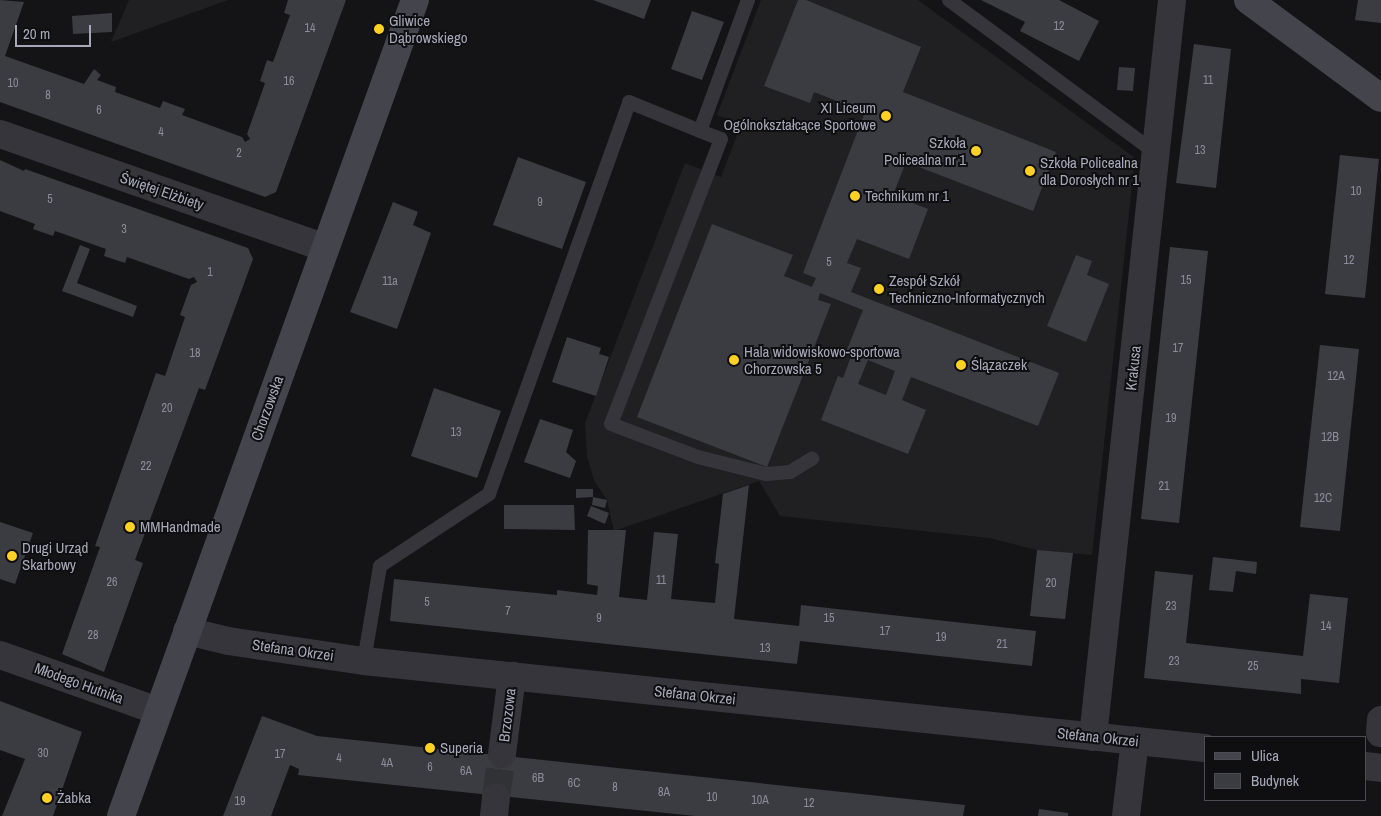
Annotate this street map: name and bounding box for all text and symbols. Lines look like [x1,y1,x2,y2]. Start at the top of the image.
place label: Gliwice Dąbrowskiego [389,11,468,46]
scale bar [18,15,94,47]
house number: 12 [1054,20,1064,34]
house number: 14 [305,22,315,36]
text: 20 m [23,23,50,44]
marker: Gliwice Dąbrowskiego [373,23,385,35]
house number: 11 [1203,74,1213,88]
house number: 16 [284,75,294,89]
house number: 10 [8,77,18,91]
house number: 8 [45,89,51,103]
place label: XI Liceum Ogólnokształcące Sportowe [724,98,876,133]
house number: 6 [96,104,102,118]
marker: XI Liceum Ogólnokształcące Sportowe [880,110,892,122]
house number: 4 [158,126,164,140]
place label: Szkoła Policealna nr 1 [884,133,966,168]
house number: 13 [1195,144,1205,158]
marker: Szkoła Policealna nr 1 [970,145,982,157]
house number: 2 [236,147,242,161]
place label: Szkoła Policealna dla Dorosłych nr 1 [1040,153,1139,188]
marker: Szkoła Policealna dla Dorosłych nr 1 [1024,165,1036,177]
street label: Świętej Elżbiety [118,168,206,214]
house number: 10 [1351,185,1361,199]
place label: Technikum nr 1 [865,187,949,205]
marker: Technikum nr 1 [849,190,861,202]
house number: 5 [47,193,53,207]
house number: 9 [537,196,543,210]
house number: 3 [121,223,127,237]
house number: 12 [1344,254,1354,268]
house number: 5 [826,256,832,270]
house number: 1 [207,266,213,280]
place label: Zespół Szkół Techniczno-Informatycznych [889,271,1045,306]
house number: 15 [1181,274,1191,288]
house number: 11a [382,275,398,289]
marker: Zespół Szkół Techniczno-Informatycznych [873,283,885,295]
place label: Hala widowiskowo-sportowa Chorzowska 5 [744,342,900,377]
house number: 17 [1173,342,1183,356]
street label: Krakusa [1122,345,1144,391]
house number: 18 [190,347,200,361]
marker: Hala widowiskowo-sportowa Chorzowska 5 [728,354,740,366]
place label: Ślązaczek [971,356,1027,374]
marker: Ślązaczek [955,359,967,371]
house number: 12A [1327,370,1345,384]
street label: Chorzowska [247,373,287,443]
house number: 20 [162,402,172,416]
house number: 19 [1166,412,1176,426]
house number: 13 [451,426,461,440]
house number: 12B [1321,431,1339,445]
house number: 22 [141,460,151,474]
house number: 21 [1159,480,1169,494]
house number: 12C [1314,492,1332,506]
place label: MMHandmade [140,518,221,536]
marker: MMHandmade [124,521,136,533]
place label: Drugi Urząd Skarbowy [22,538,88,573]
marker: Drugi Urząd Skarbowy [6,550,18,562]
house number: 11 [656,574,666,588]
house number: 26 [107,576,117,590]
house number: 20 [1046,577,1056,591]
house number: 5 [424,596,430,610]
house number: 23 [1166,600,1176,614]
house number: 7 [505,605,511,619]
house number: 9 [596,612,602,626]
house number: 15 [824,612,834,626]
house number: 14 [1321,620,1331,634]
house number: 17 [880,625,890,639]
house number: 28 [88,629,98,643]
house number: 19 [936,631,946,645]
street label: Stefana Okrzei [251,635,335,665]
house number: 21 [997,638,1007,652]
house number: 13 [760,642,770,656]
house number: 23 [1169,655,1179,669]
street label: Młodego Hutnika [32,659,126,707]
house number: 25 [1248,660,1258,674]
street label: Stefana Okrzei [653,682,737,708]
street label: Brzozowa [495,687,519,743]
street label: Stefana Okrzei [1056,724,1140,750]
legend [1204,736,1366,801]
place label: Superia [440,739,483,757]
marker: Superia [424,742,436,754]
text: Ulica [1251,745,1279,766]
house number: 30 [38,747,48,761]
house number: 17 [275,748,285,762]
house number: 4 [336,752,342,766]
house number: 4A [381,757,393,771]
house number: 6 [427,761,433,775]
house number: 6A [460,765,472,779]
text: Budynek [1251,770,1299,791]
house number: 6B [532,772,544,786]
house number: 6C [568,777,580,791]
house number: 8 [612,781,618,795]
house number: 8A [658,786,670,800]
place label: Żabka [57,789,91,807]
house number: 10 [707,791,717,805]
marker: Żabka [41,792,53,804]
house number: 10A [751,794,769,808]
house number: 19 [235,795,245,809]
house number: 12 [804,797,814,811]

